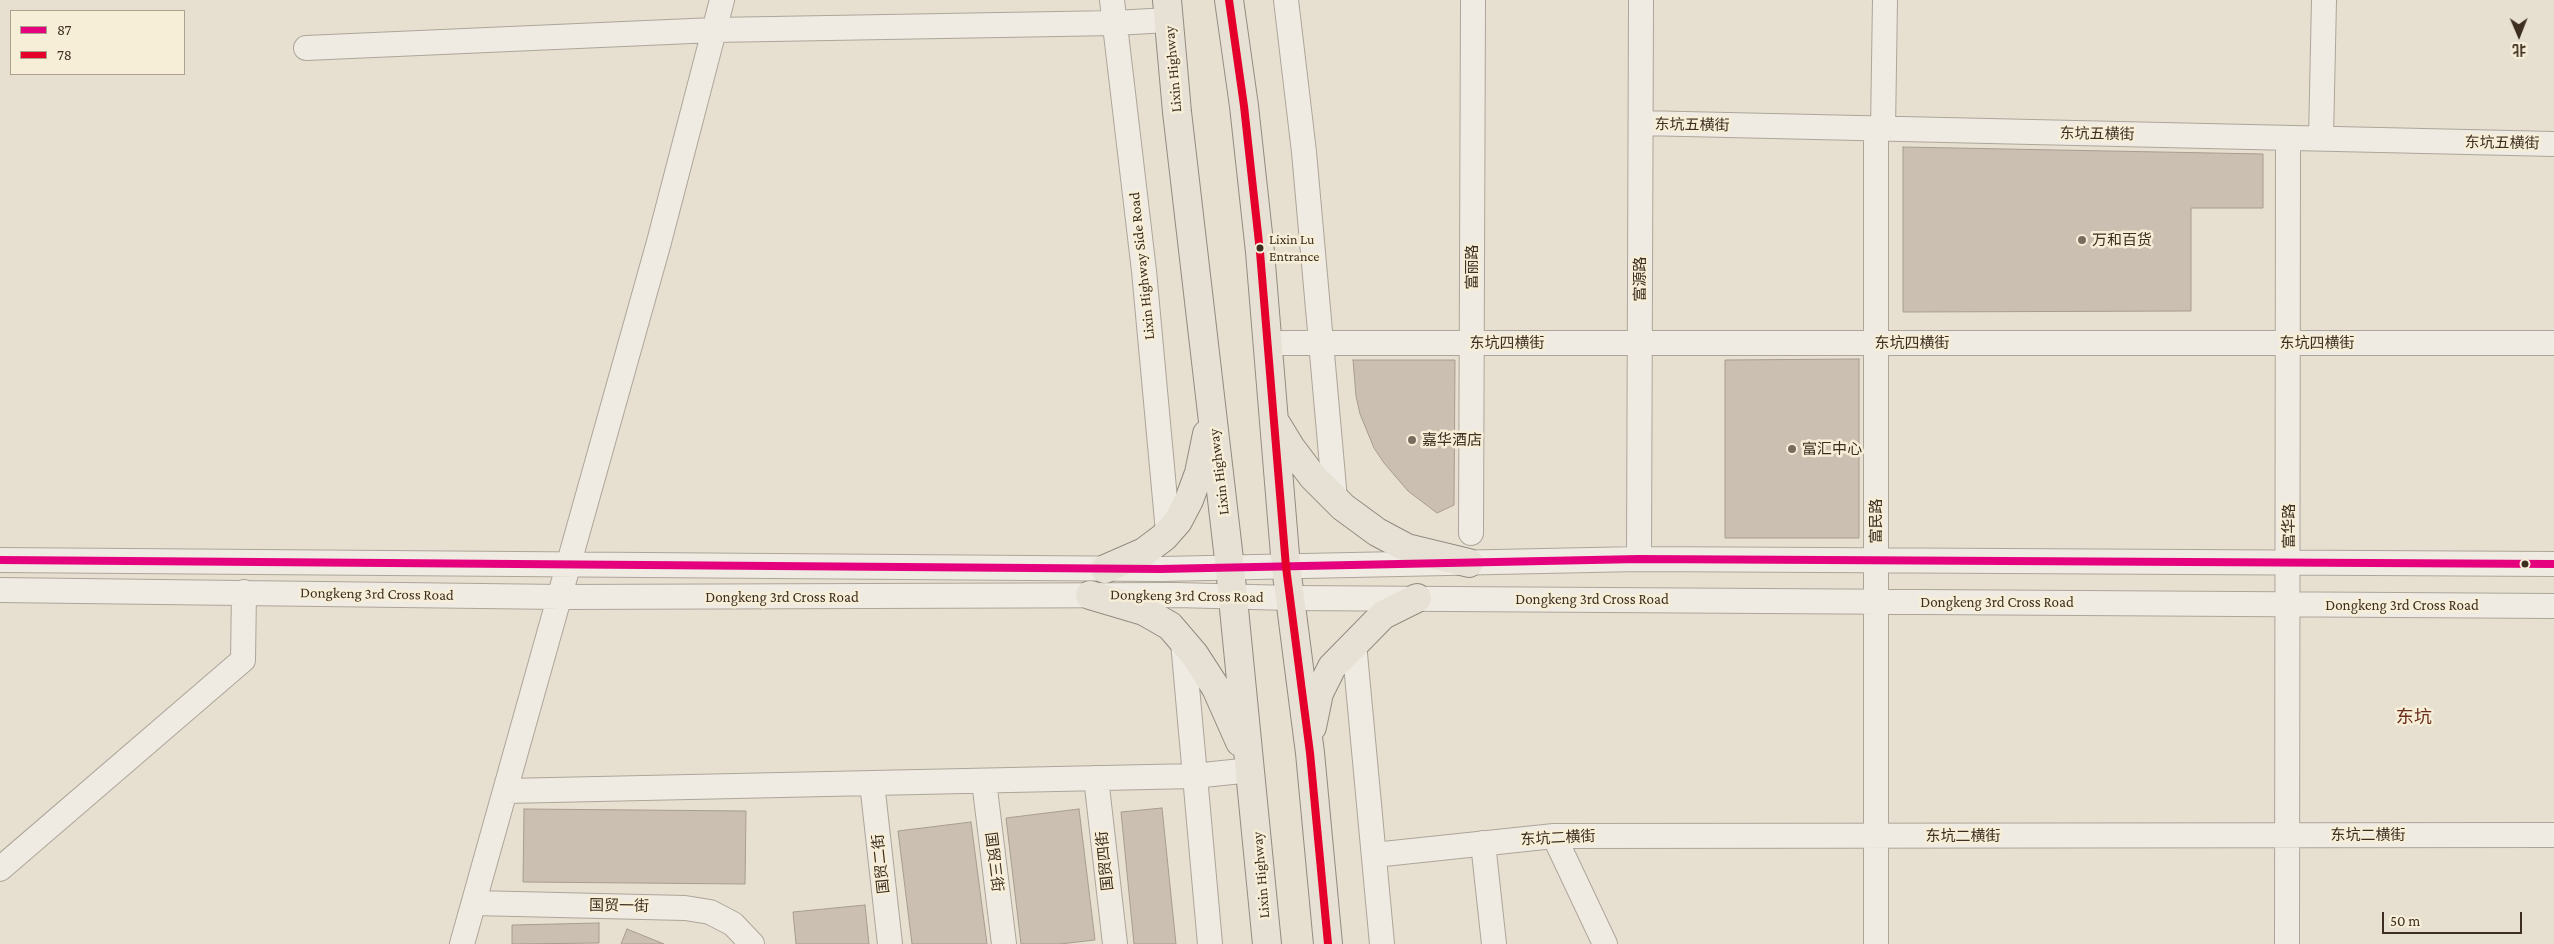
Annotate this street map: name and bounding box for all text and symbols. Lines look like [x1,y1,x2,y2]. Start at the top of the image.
legend [10,10,185,75]
north arrow [2494,10,2544,60]
text: 87 [57,22,71,38]
street label: Lixin Highway [1160,25,1186,113]
text: 北 [2512,42,2526,58]
text: 78 [57,47,72,63]
street label: 东坑五横街 [1654,115,1730,135]
street label: 东坑五横街 [2059,124,2135,144]
street label: 东坑五横街 [2464,133,2540,153]
street label: Lixin Highway Side Road [1125,191,1159,341]
place label: 万和百货 [2092,231,2152,249]
place label: Lixin Lu Entrance [1269,232,1319,264]
marker: 万和百货 [2076,234,2088,246]
marker: Lixin Lu Entrance [1255,243,1265,253]
street label: 富丽路 [1463,245,1481,289]
street label: 富源路 [1631,257,1649,301]
street label: 东坑四横街 [1470,334,1544,352]
street label: 东坑四横街 [1875,334,1949,352]
street label: 东坑四横街 [2280,334,2354,352]
street label: Lixin Highway [1205,428,1233,516]
place label: 嘉华酒店 [1422,431,1482,449]
marker: 嘉华酒店 [1406,434,1418,446]
place label: 富汇中心 [1802,440,1862,458]
marker: 富汇中心 [1786,443,1798,455]
street label: 富民路 [1867,499,1885,543]
street label: 富华路 [2280,504,2298,548]
unlabelled marker [2520,559,2530,569]
street label: Dongkeng 3rd Cross Road [300,584,454,604]
street label: Dongkeng 3rd Cross Road [1110,586,1264,606]
street label: Dongkeng 3rd Cross Road [705,588,859,606]
street label: Dongkeng 3rd Cross Road [1515,590,1669,608]
street label: Dongkeng 3rd Cross Road [1920,593,2074,611]
street label: Dongkeng 3rd Cross Road [2325,596,2479,614]
district label: 东坑 [2396,706,2432,728]
street label: 东坑二横街 [2331,826,2405,844]
street label: 东坑二横街 [1520,827,1596,849]
street label: 东坑二横街 [1926,827,2000,845]
street label: 国贸四街 [1093,830,1117,892]
street label: 国贸三街 [981,831,1007,893]
street label: Lixin Highway [1248,831,1274,919]
street label: 国贸二街 [869,833,893,895]
street label: 国贸一街 [589,896,649,916]
scale bar [2384,902,2524,934]
text: 50 m [2390,913,2420,929]

